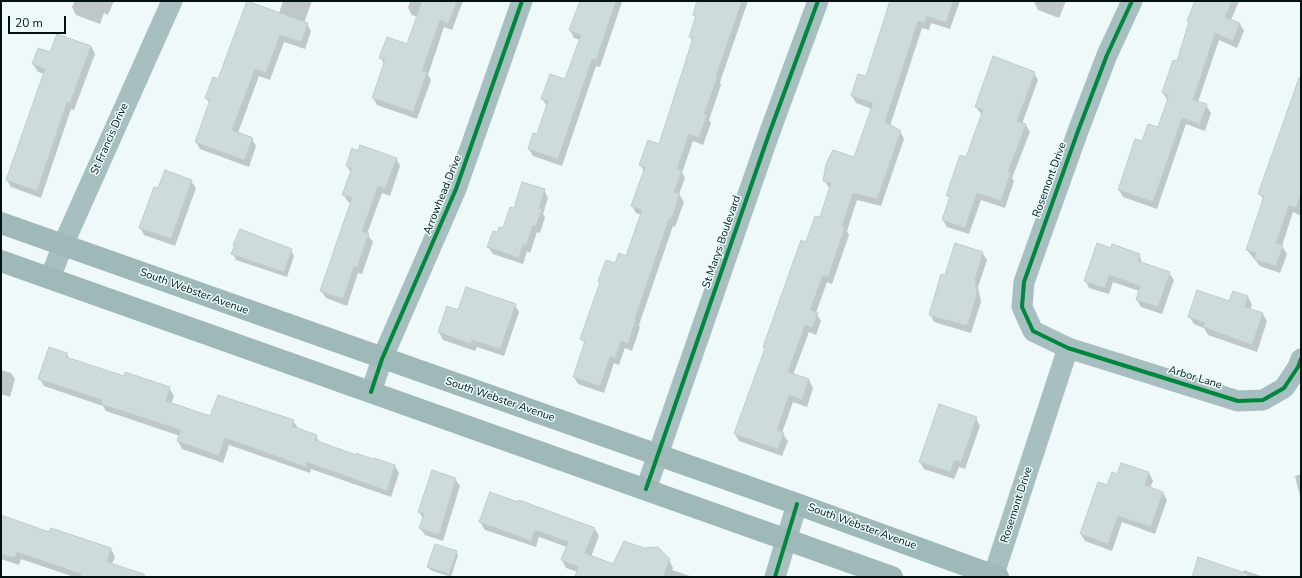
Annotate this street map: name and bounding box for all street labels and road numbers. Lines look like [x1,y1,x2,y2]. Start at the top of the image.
street label: St Francis Drive [88,101,132,177]
street label: Rosemont Drive [1030,141,1070,219]
street label: Arrowhead Drive [421,153,465,237]
street label: St Marys Boulevard [700,194,744,290]
street label: South Webster Avenue [138,266,250,318]
street label: Arbor Lane [1167,364,1223,392]
street label: South Webster Avenue [444,375,556,425]
street label: Rosemont Drive [999,465,1035,545]
street label: South Webster Avenue [806,501,918,553]

